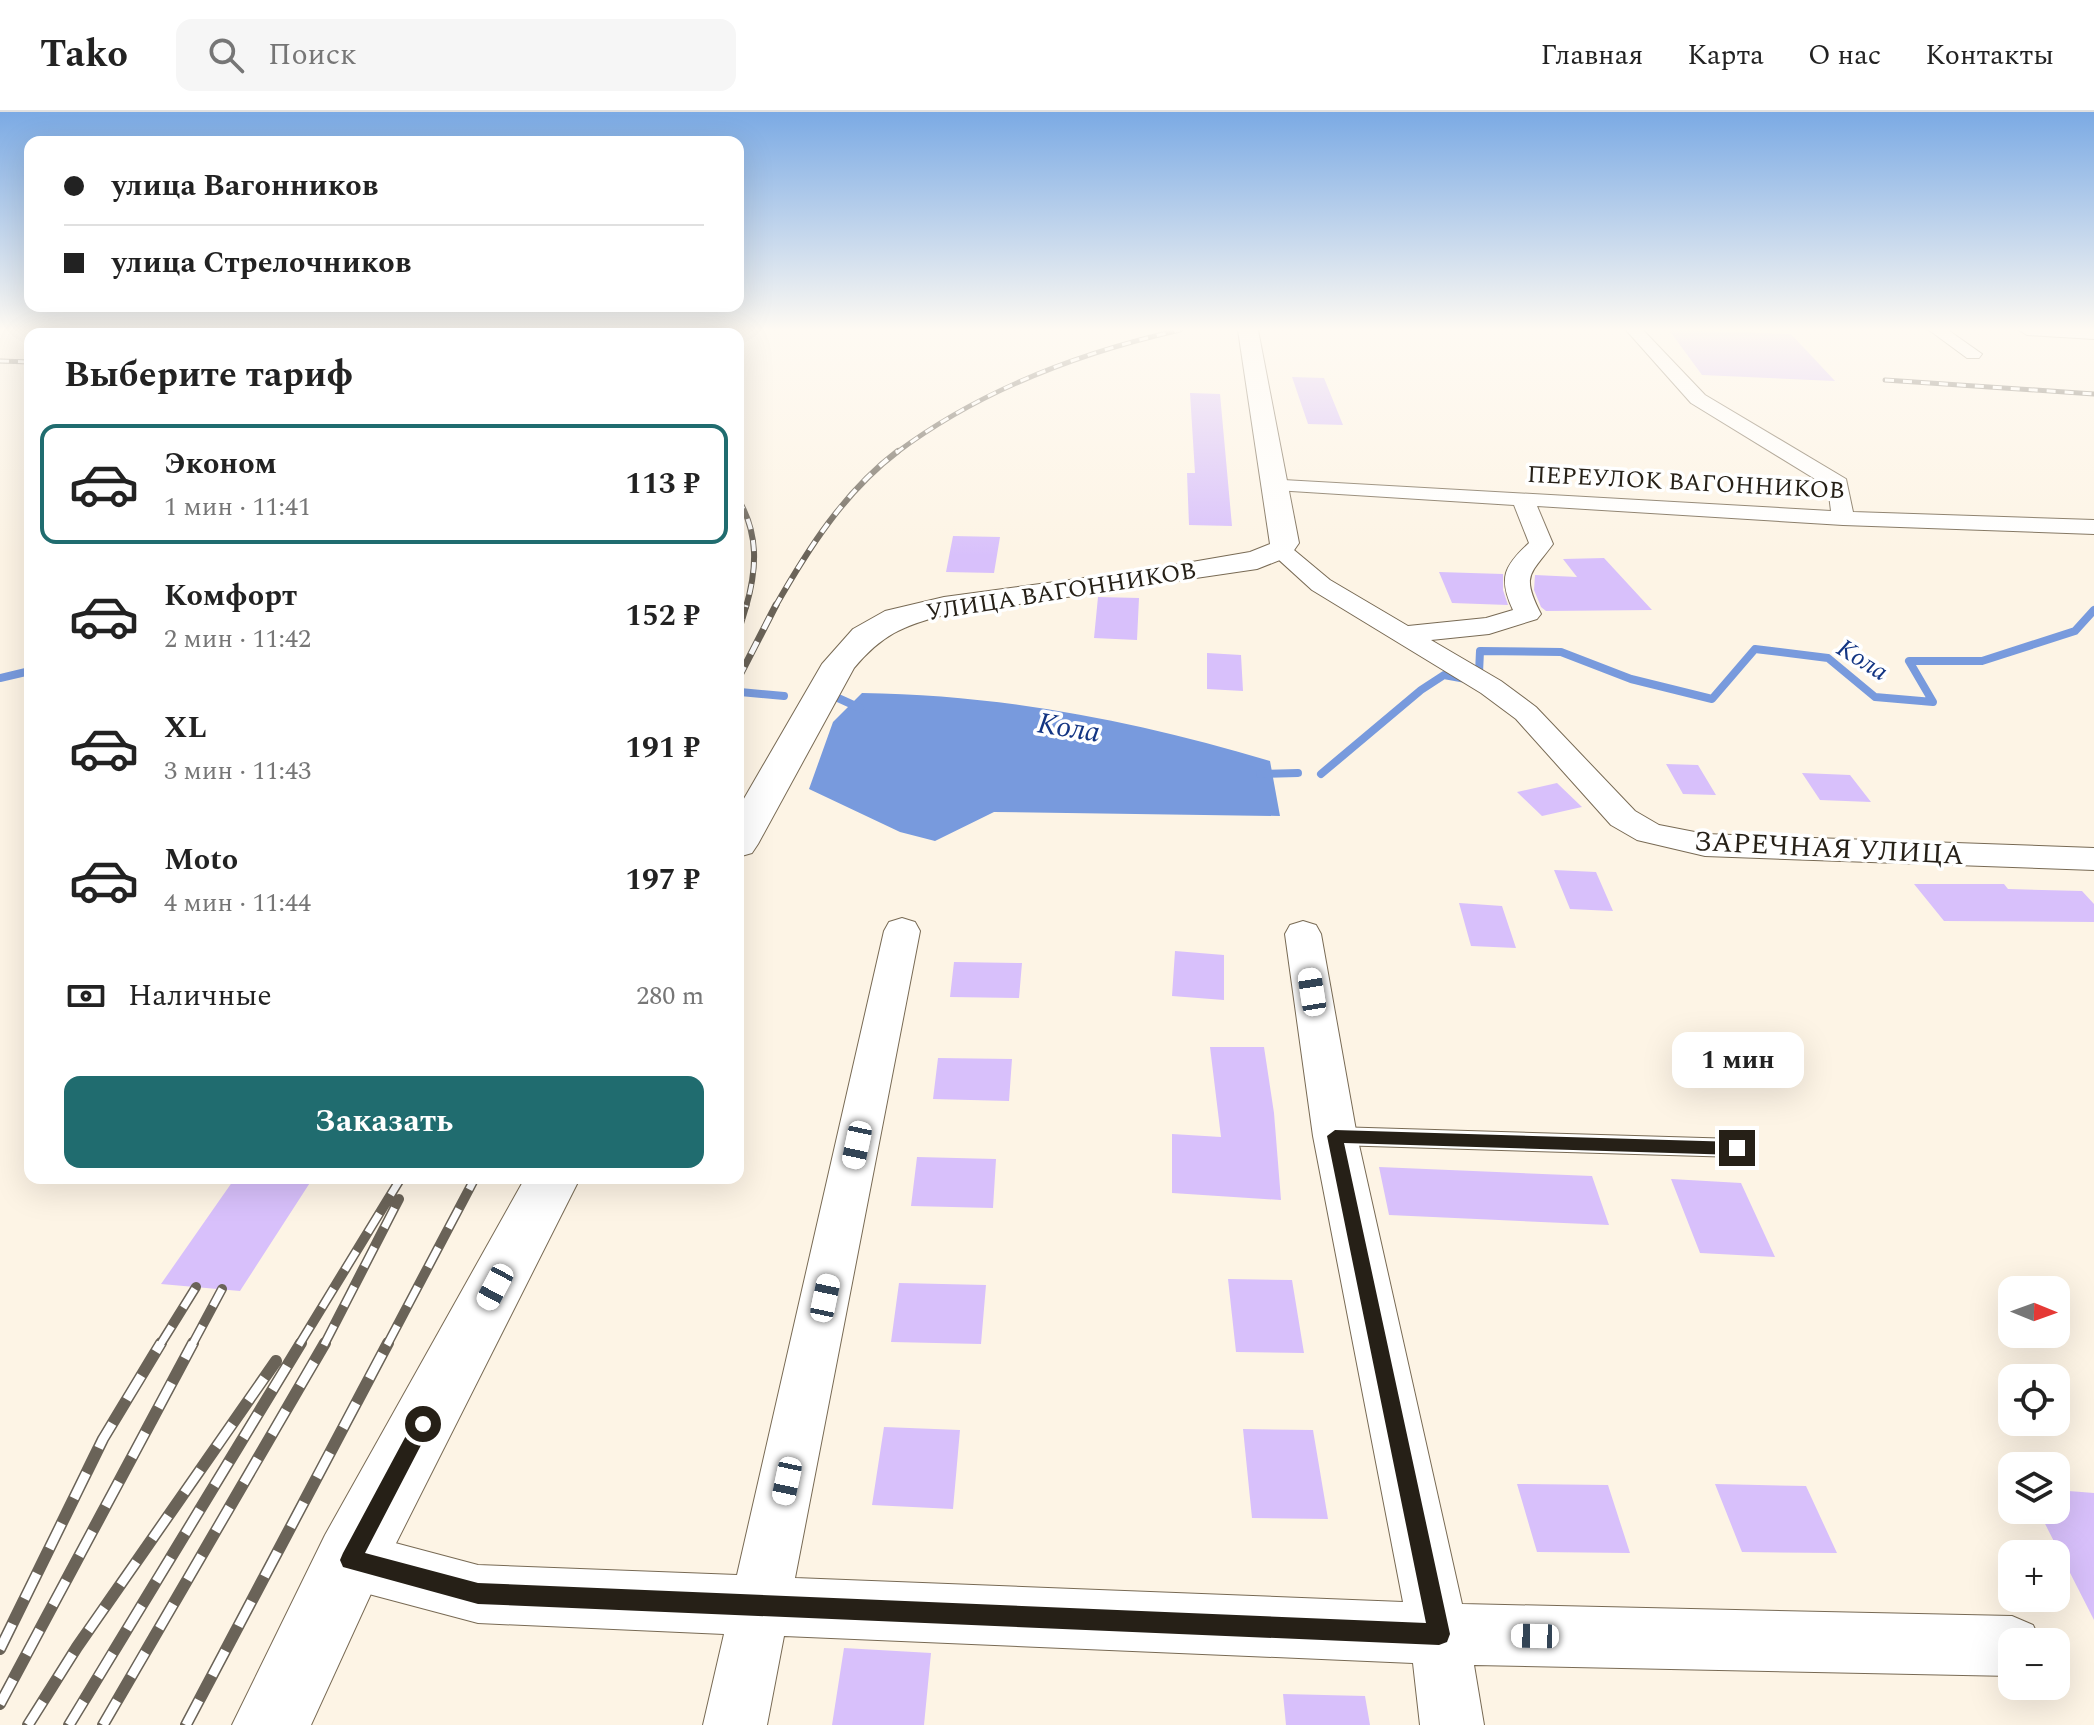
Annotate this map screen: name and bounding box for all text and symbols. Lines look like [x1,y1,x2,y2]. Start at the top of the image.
search box [176,19,736,91]
text: Tako [40,26,128,84]
text: Поиск [268,32,357,78]
icon: search [204,33,248,77]
text: Главная [1541,34,1643,77]
text: Карта [1687,34,1764,77]
text: О нас [1808,34,1881,77]
text: Контакты [1925,34,2054,77]
text: улица Вагонников [112,163,378,209]
text: улица Стрелочников [112,240,411,286]
text: Выберите тариф [64,348,353,403]
text: Эконом [164,441,277,487]
icon: car [68,448,140,520]
street label: ПЕРЕУЛОК ВАГОННИКОВ [1526,457,1846,509]
text: 113 ₽ [625,461,700,507]
text: 1 мин · 11:41 [164,487,311,527]
street label: УЛИЦА ВАГОННИКОВ [924,553,1199,631]
text: Комфорт [164,573,297,619]
icon: car [68,580,140,652]
text: 152 ₽ [625,593,700,639]
text: 2 мин · 11:42 [164,619,311,659]
water label: Кола [1829,628,1896,691]
water label: Кола [1034,700,1104,756]
text: XL [164,705,207,751]
icon: car [68,712,140,784]
text: 191 ₽ [625,725,700,771]
text: 3 мин · 11:43 [164,751,311,791]
street label: ЗАРЕЧНАЯ УЛИЦА [1693,820,1965,877]
text: Moto [164,837,238,883]
icon: car [68,844,140,916]
text: 197 ₽ [625,857,700,903]
text: 4 мин · 11:44 [164,883,311,923]
car [1296,966,1328,1018]
text: Наличные [128,973,272,1019]
icon: cash [64,974,108,1018]
text: 280 m [636,976,704,1016]
callout: 1 мин [1671,1032,1803,1088]
text: 1 мин [1701,1040,1775,1080]
button: Заказать [64,1076,704,1168]
car [840,1119,874,1171]
route end [1719,1130,1755,1166]
car [473,1260,517,1314]
car [808,1272,842,1324]
north arrow [1998,1276,2070,1348]
map controls [1998,1276,2070,1700]
button: locate [1998,1364,2070,1436]
route start [405,1406,441,1442]
button: layers [1998,1452,2070,1524]
car [770,1455,804,1507]
button: + [1998,1540,2070,1612]
car [1511,1624,1559,1648]
button: − [1998,1628,2070,1700]

